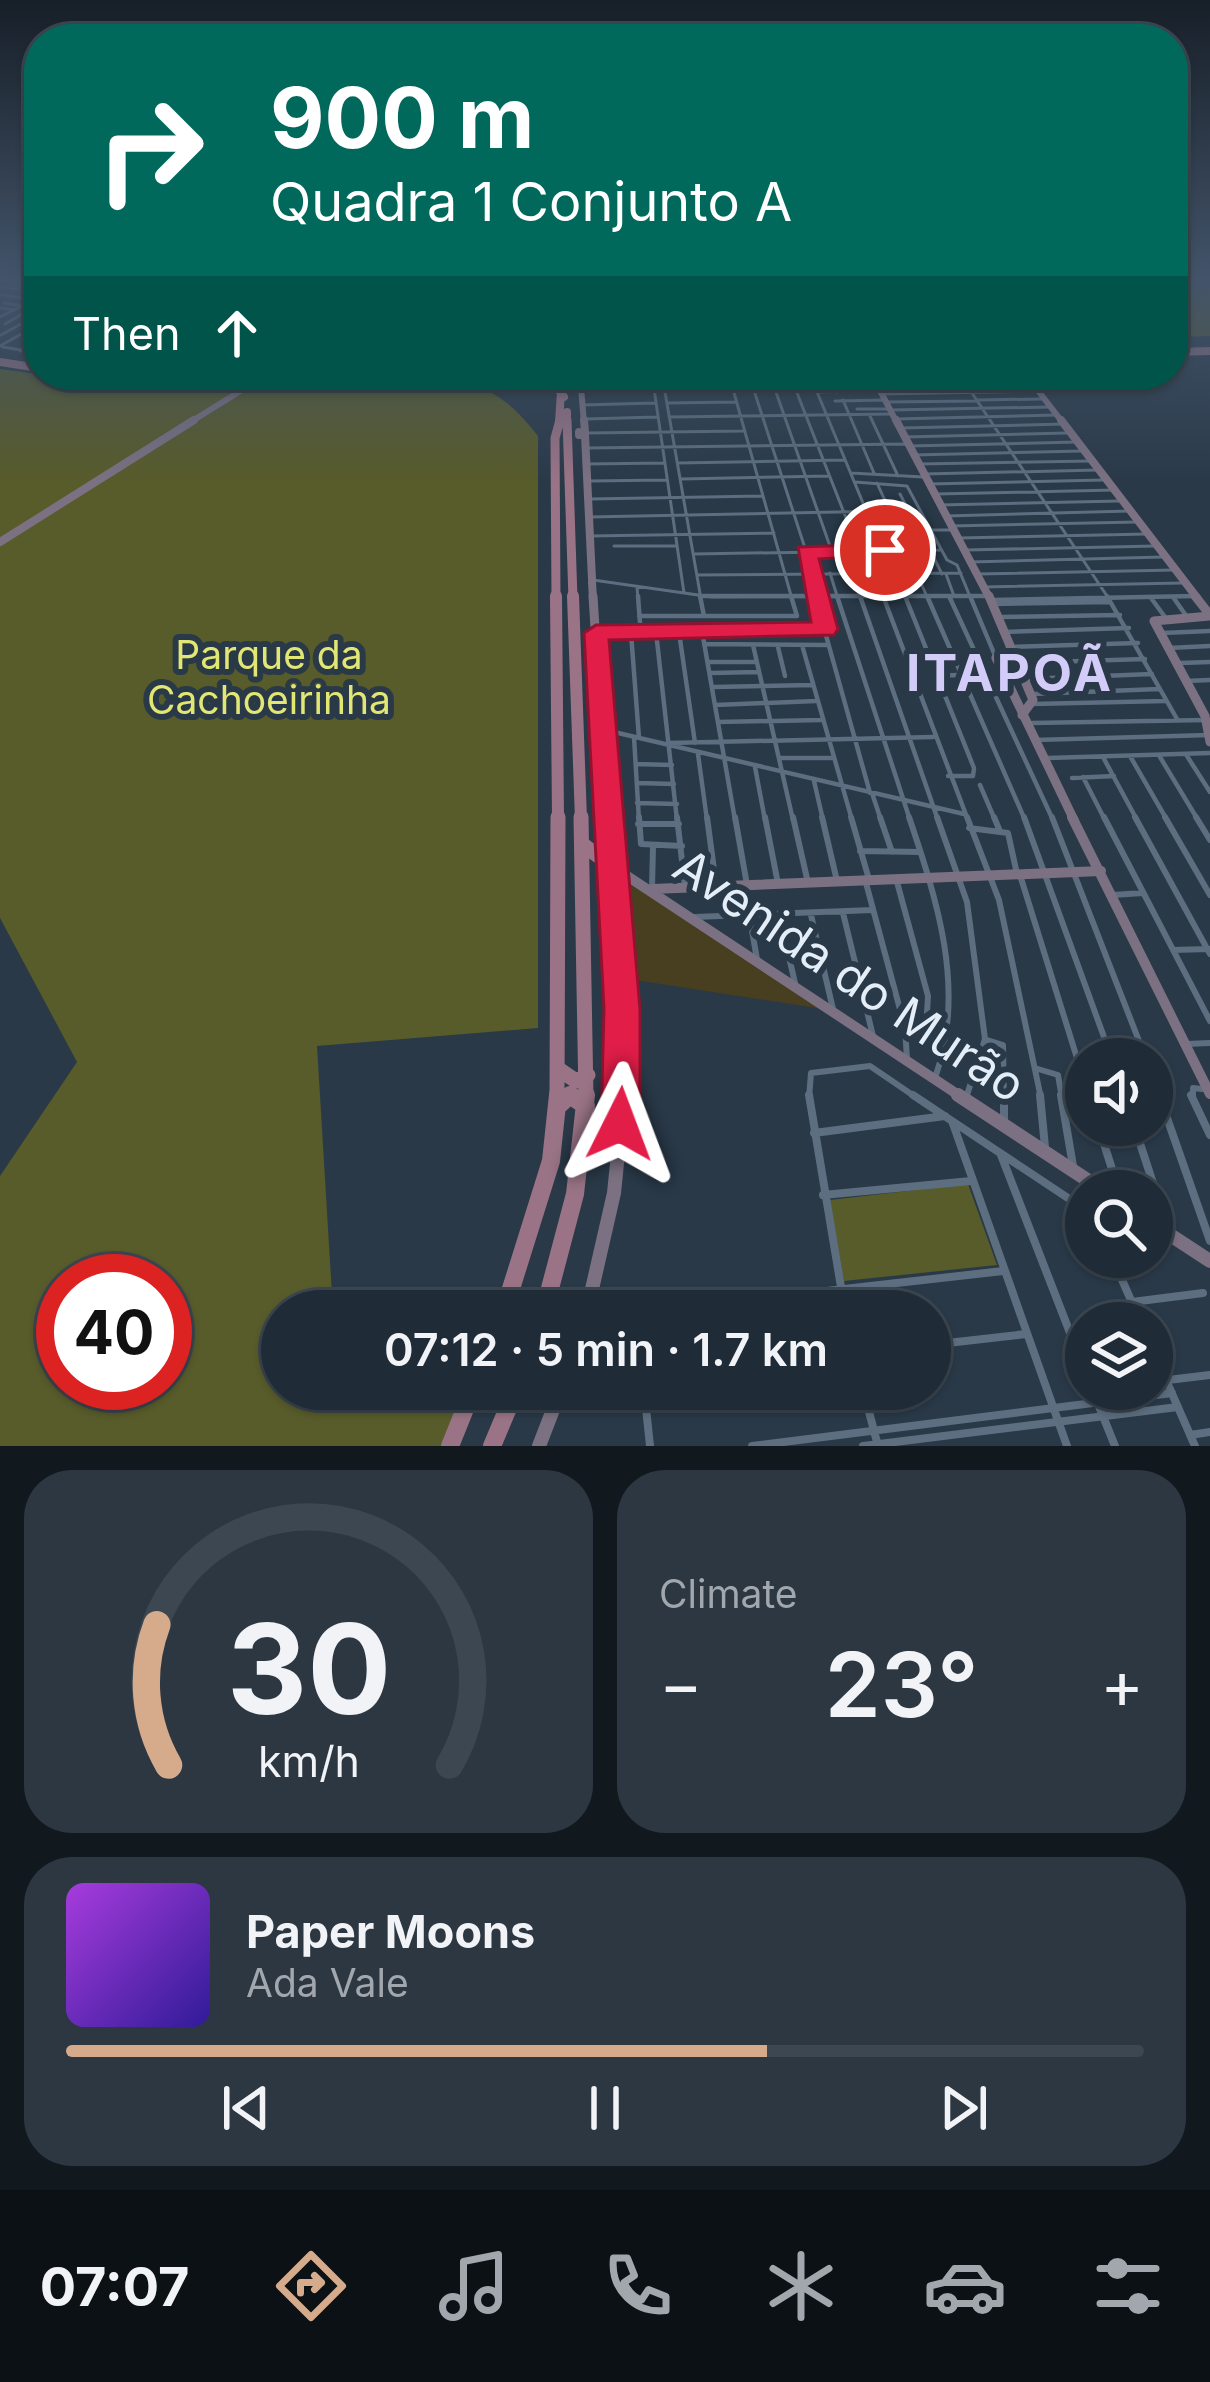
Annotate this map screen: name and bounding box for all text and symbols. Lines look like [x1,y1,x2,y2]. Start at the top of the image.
text: 900 m [270,67,534,168]
icon: right [72,72,228,228]
text: Quadra 1 Conjunto A [270,169,792,234]
icon: ahead [204,300,270,366]
text: Then [72,306,180,361]
pin [834,499,936,601]
icon: arrive [852,517,918,583]
park label: Parque da Cachoeirinha [147,631,391,723]
district label: ITAPOÃ [906,642,1114,703]
street label: Avenida do Murão [663,836,1037,1114]
map controls [1065,1038,1173,1410]
button: sound [1065,1038,1173,1146]
position arrow [557,1061,683,1187]
button: search [1065,1170,1173,1278]
speed limit sign: 40 [36,1254,192,1410]
button: layers [1065,1302,1173,1410]
text: 07:12 · 5 min · 1.7 km [384,1322,828,1377]
text: Climate [659,1570,798,1617]
text: 30 [226,1593,391,1744]
text: 23° [825,1630,978,1739]
text: − [659,1644,703,1724]
text: + [1100,1644,1144,1724]
text: km/h [258,1734,359,1786]
text: Paper Moons [246,1904,535,1959]
text: Ada Vale [246,1959,409,2006]
icon: previous [213,2075,279,2141]
icon: pause [572,2075,638,2141]
icon: next [931,2075,997,2141]
icon: directions [269,2244,353,2328]
icon: music [432,2244,516,2328]
icon: phone [596,2244,680,2328]
icon: climate [759,2244,843,2328]
icon: car [923,2244,1007,2328]
icon: filters [1086,2244,1170,2328]
text: 07:07 [40,2254,189,2319]

